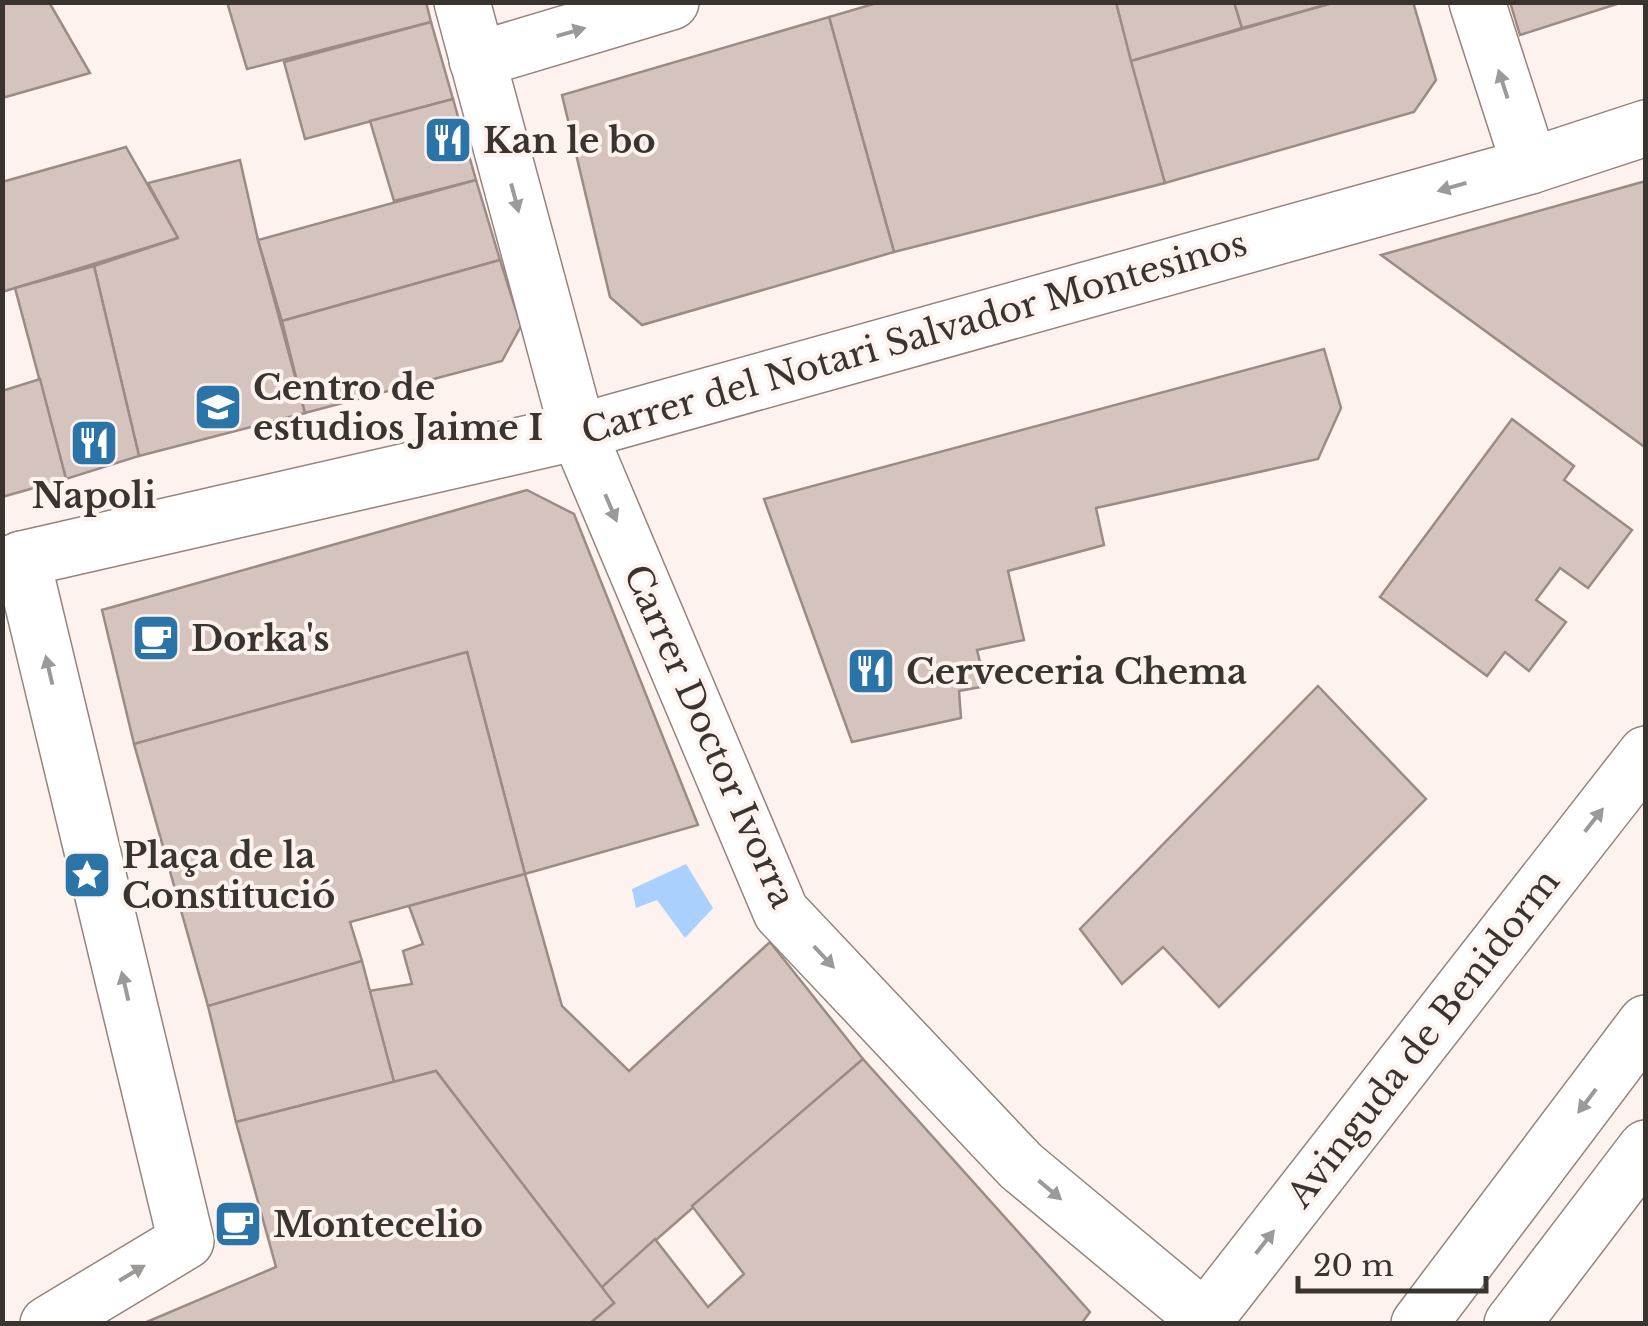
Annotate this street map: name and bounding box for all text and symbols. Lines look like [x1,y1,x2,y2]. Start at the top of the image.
one-way arrow [556,24,586,39]
one-way arrow [1495,69,1510,99]
restaurant icon: Kan le bo [422,114,474,166]
place label: Kan le bo [483,119,656,162]
one-way arrow [1436,180,1467,196]
one-way arrow [507,183,523,214]
street label: Carrer del Notari Salvador Montesinos [576,221,1252,453]
place label: Centro de estudios Jaime I [253,366,543,449]
school or university icon: Centro de estudios Jaime I [192,381,244,433]
restaurant icon: Napoli [68,417,120,469]
place label: Napoli [32,474,157,517]
one-way arrow [603,493,619,523]
street label: Carrer Doctor Ivorra [615,558,805,915]
cafe icon: Dorka's [130,612,182,664]
place label: Dorka's [191,617,330,660]
restaurant icon: Cerveceria Chema [845,645,897,697]
place label: Cerveceria Chema [906,650,1247,693]
one-way arrow [41,654,56,685]
one-way arrow [1583,807,1603,833]
place label: Plaça de la Constitució [122,834,335,917]
place icon: Plaça de la Constitució [61,849,113,901]
street label: Avinguda de Benidorm [1277,860,1568,1216]
one-way arrow [812,944,835,968]
one-way arrow [117,970,132,1001]
one-way arrow [1577,1088,1597,1114]
one-way arrow [1037,1179,1062,1200]
cafe icon: Montecelio [212,1198,264,1250]
place label: Montecelio [273,1203,483,1246]
one-way arrow [1254,1229,1274,1255]
scale bar [1298,1231,1486,1293]
text: 20 m [1313,1247,1394,1284]
one-way arrow [118,1265,146,1282]

